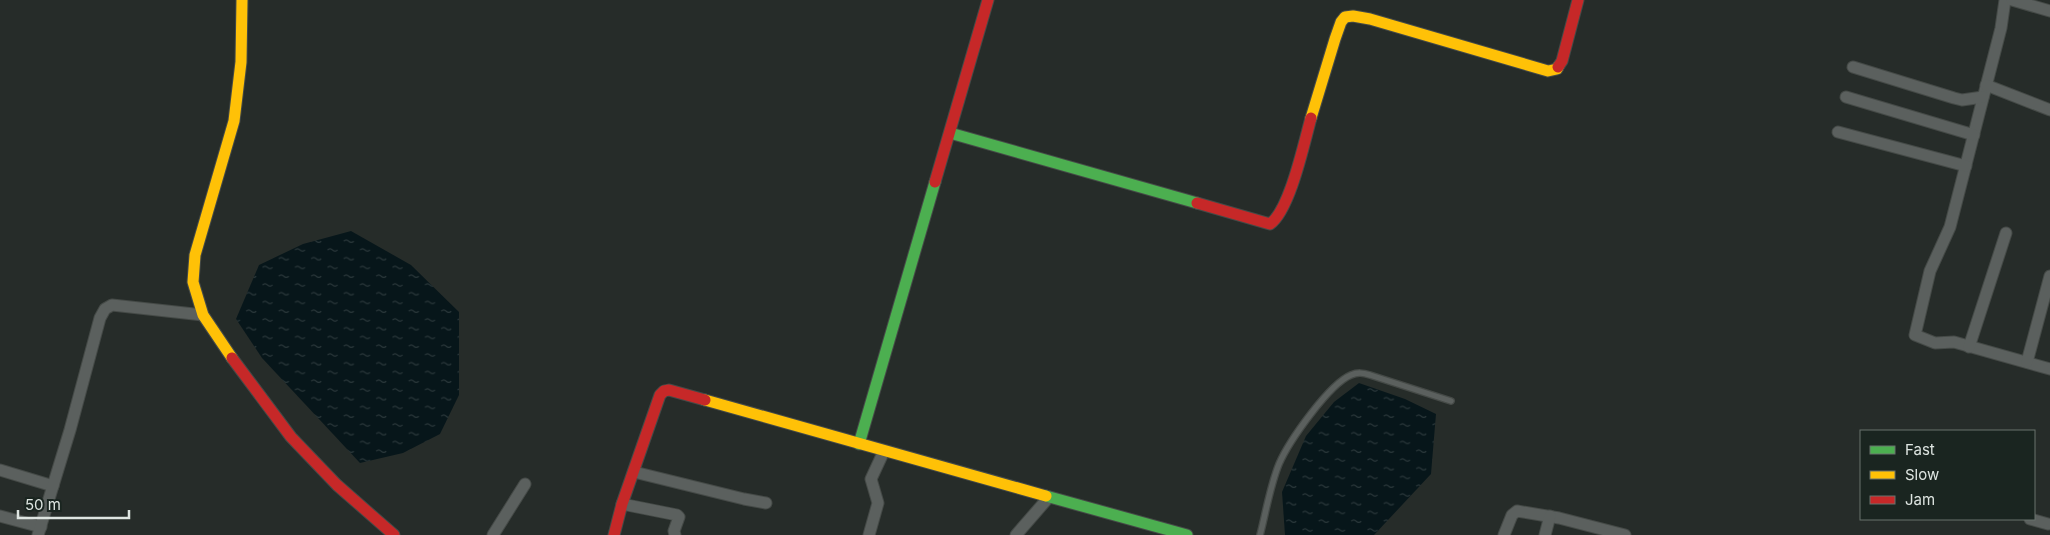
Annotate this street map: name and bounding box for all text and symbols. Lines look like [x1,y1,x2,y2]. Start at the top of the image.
legend [1860,430,2035,520]
text: Fast [1905,440,1935,459]
text: Slow [1905,465,1939,484]
scale bar [18,488,129,520]
text: Jam [1905,490,1935,509]
text: 50 m [25,495,61,514]

